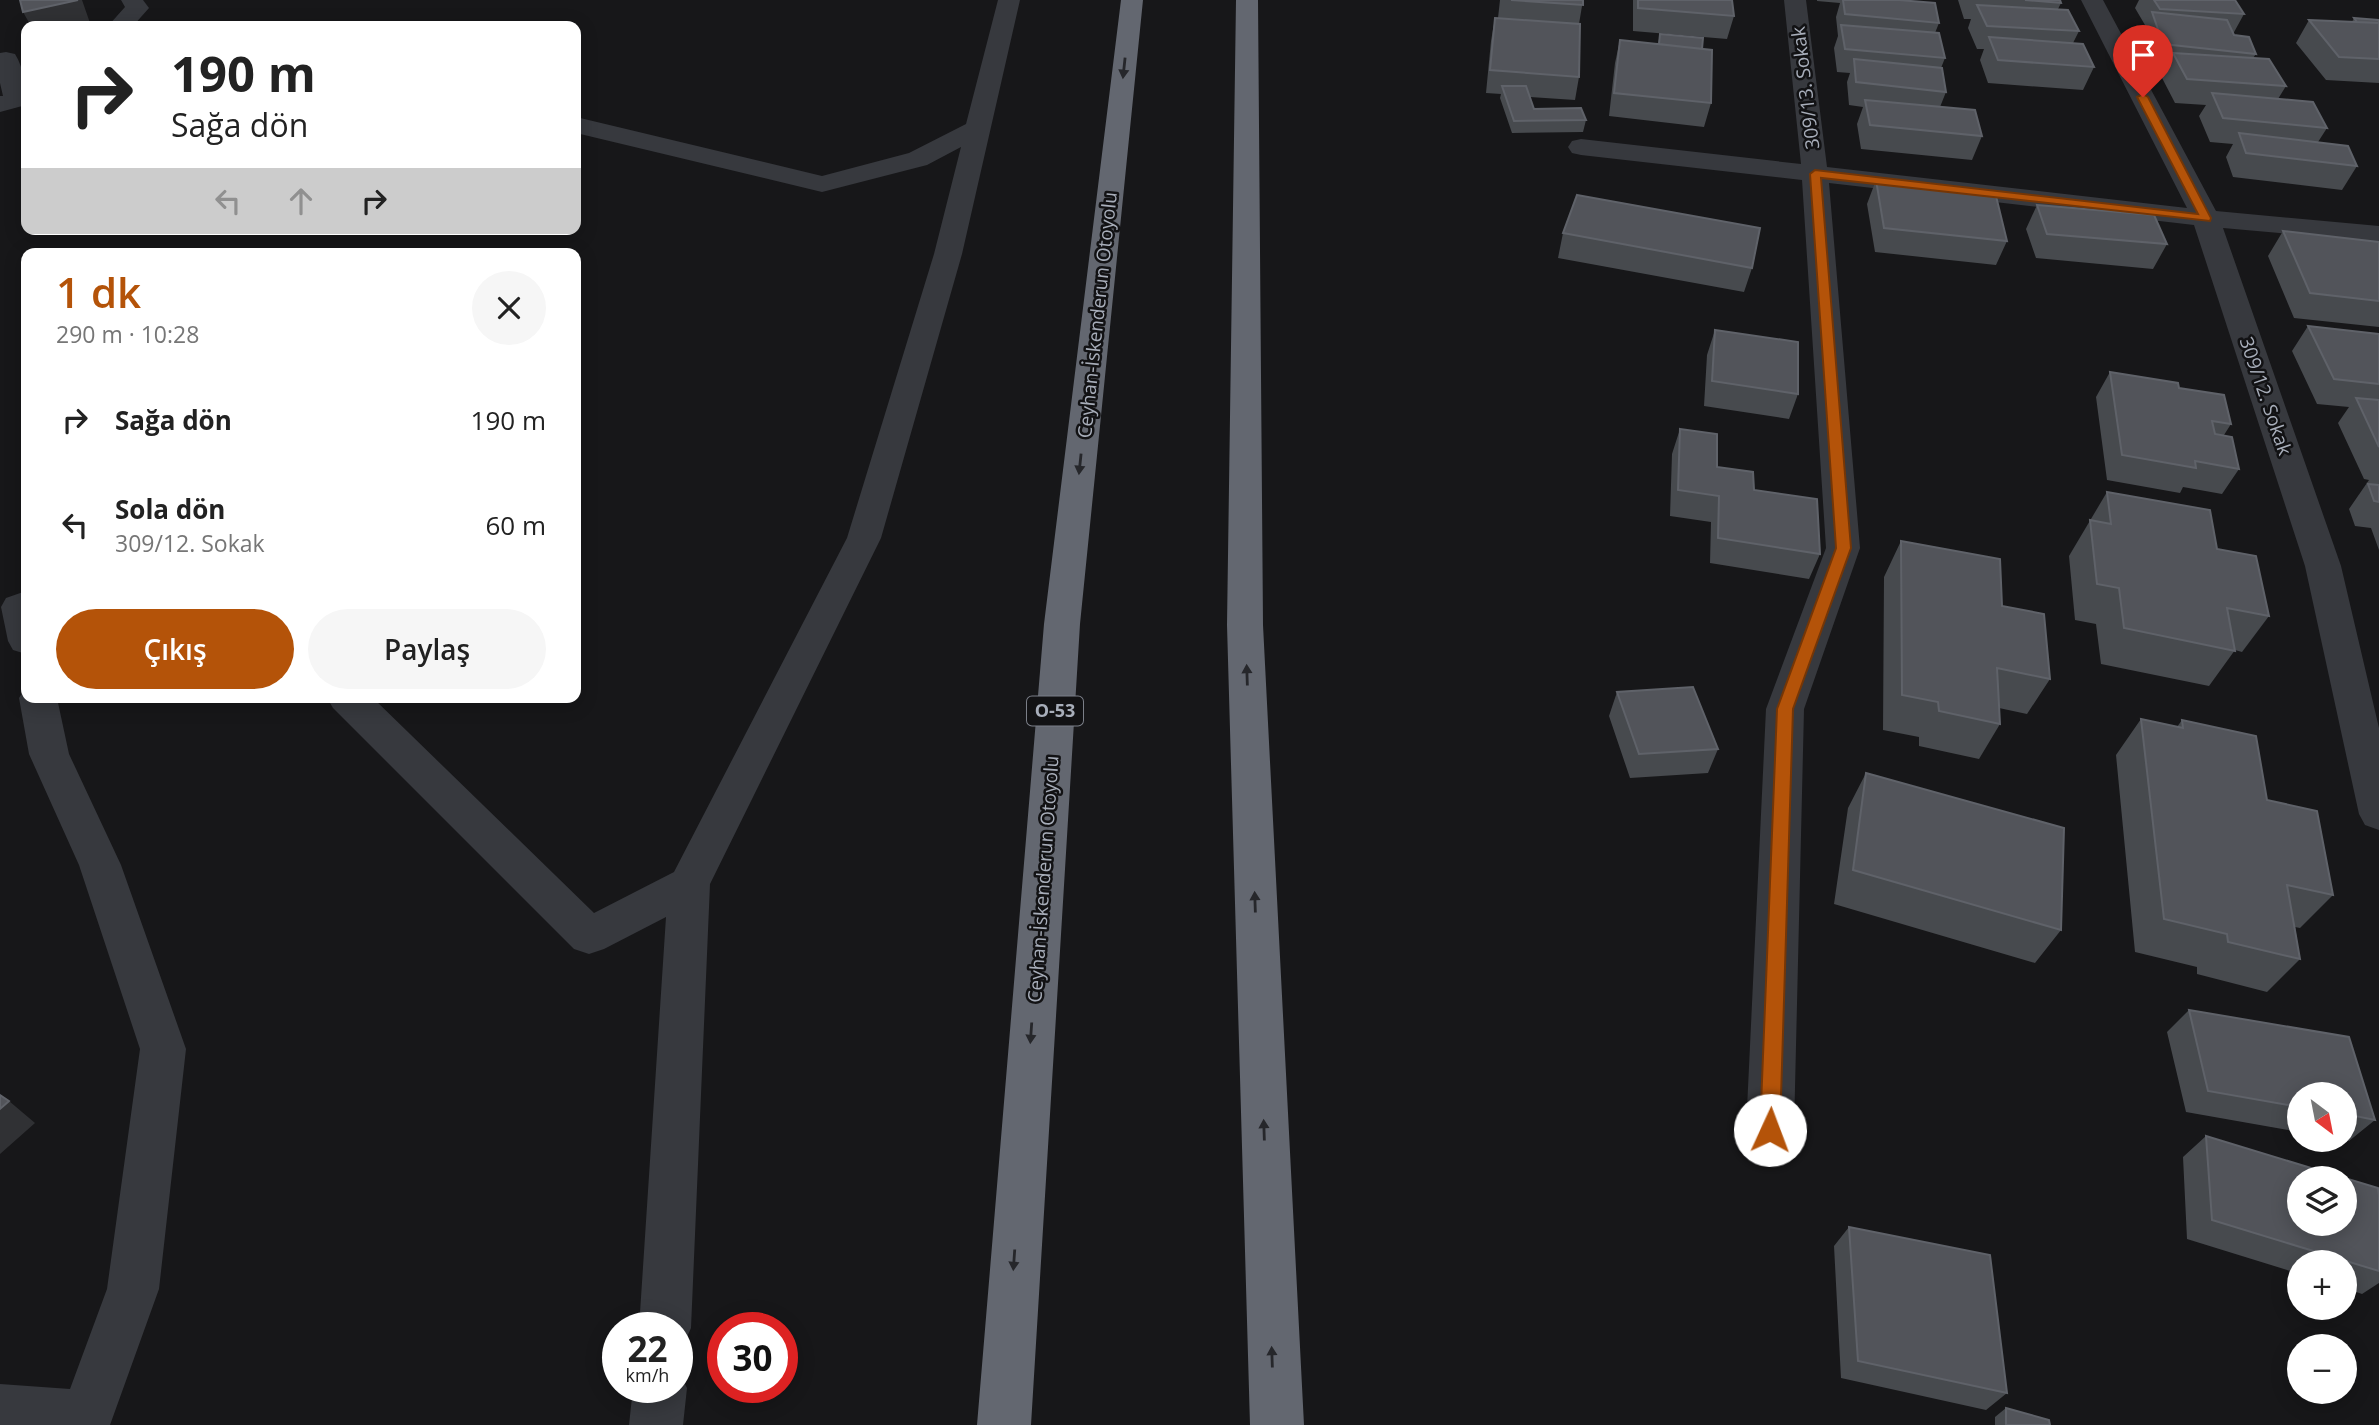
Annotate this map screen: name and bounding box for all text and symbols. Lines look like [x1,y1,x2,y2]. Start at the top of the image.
street label: 309/13. Sokak [1785,25,1825,151]
pin [2113,25,2173,97]
icon: arrive [2124,36,2162,74]
text: 190 m [171,40,316,106]
icon: right [56,49,147,140]
one-way arrow [1119,57,1130,79]
text: Sağa dön [171,103,308,146]
icon: left [209,182,247,220]
icon: ahead [282,182,320,220]
icon: right [355,182,393,220]
street label: Ceyhan-İskenderun Otoyolu [1071,191,1123,439]
text: 1 dk [56,263,141,320]
button: close [472,271,546,345]
text: 290 m · 10:28 [56,318,199,350]
street label: 309/12. Sokak [2234,333,2298,459]
icon: right [56,401,94,439]
text: Sağa dön [115,402,232,438]
text: 190 m [471,402,546,438]
one-way arrow [1074,453,1085,475]
text: Sola dön [115,491,225,527]
icon: left [56,506,94,544]
text: 60 m [485,507,546,543]
text: 309/12. Sokak [115,527,265,559]
button: Çıkış [56,609,294,689]
button: Paylaş [308,609,546,689]
one-way arrow [1242,664,1253,686]
road number: O-53 [1027,696,1083,726]
street label: Ceyhan-İskenderun Otoyolu [1021,755,1065,1003]
one-way arrow [1250,891,1261,913]
one-way arrow [1025,1022,1036,1044]
north arrow [2287,1082,2357,1152]
map controls [2287,1082,2357,1404]
position arrow [1733,1093,1807,1167]
one-way arrow [1258,1118,1269,1140]
button: layers [2287,1166,2357,1236]
one-way arrow [1009,1249,1020,1271]
button: + [2287,1250,2357,1320]
speed limit sign: 30 [707,1312,798,1403]
text: 22 [627,1325,668,1372]
button: − [2287,1334,2357,1404]
one-way arrow [1266,1346,1277,1368]
text: km/h [626,1363,669,1387]

